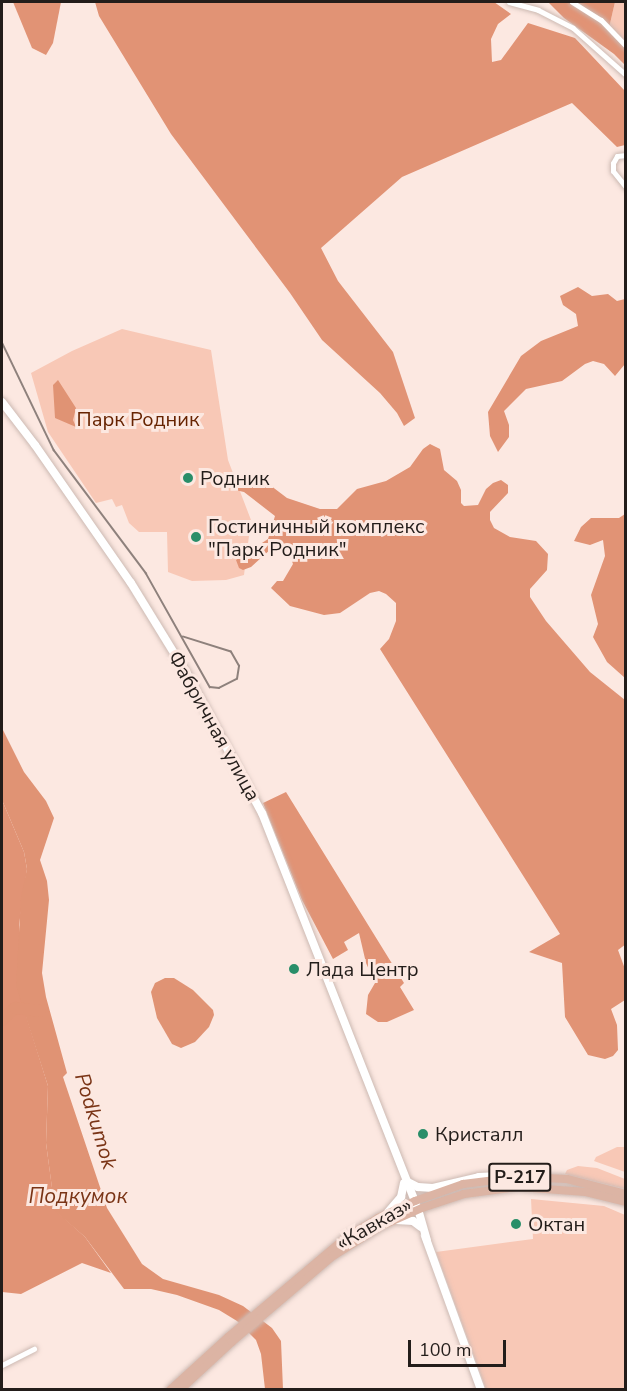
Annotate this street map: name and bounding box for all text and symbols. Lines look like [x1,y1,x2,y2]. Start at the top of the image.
park label: Парк Родник [77,407,199,431]
place label: Родник [200,466,269,490]
marker: Родник [181,471,195,485]
place label: Гостиничный комплекс "Парк Родник" [208,514,424,561]
marker: Гостиничный комплекс "Парк Родник" [189,530,203,544]
street label: Фабричная улица [163,647,265,805]
place label: Лада Центр [306,957,418,981]
marker: Лада Центр [287,962,301,976]
water label: Podkumok [69,1070,123,1172]
place label: Кристалл [435,1122,523,1146]
marker: Кристалл [416,1127,430,1141]
road number: Р-217 [487,1162,553,1192]
water label: Подкумок [28,1183,128,1209]
street label: «Кавказ» [332,1193,416,1255]
place label: Октан [528,1212,585,1236]
marker: Октан [509,1217,523,1231]
scale bar [411,1328,508,1366]
text: 100 m [419,1338,471,1362]

